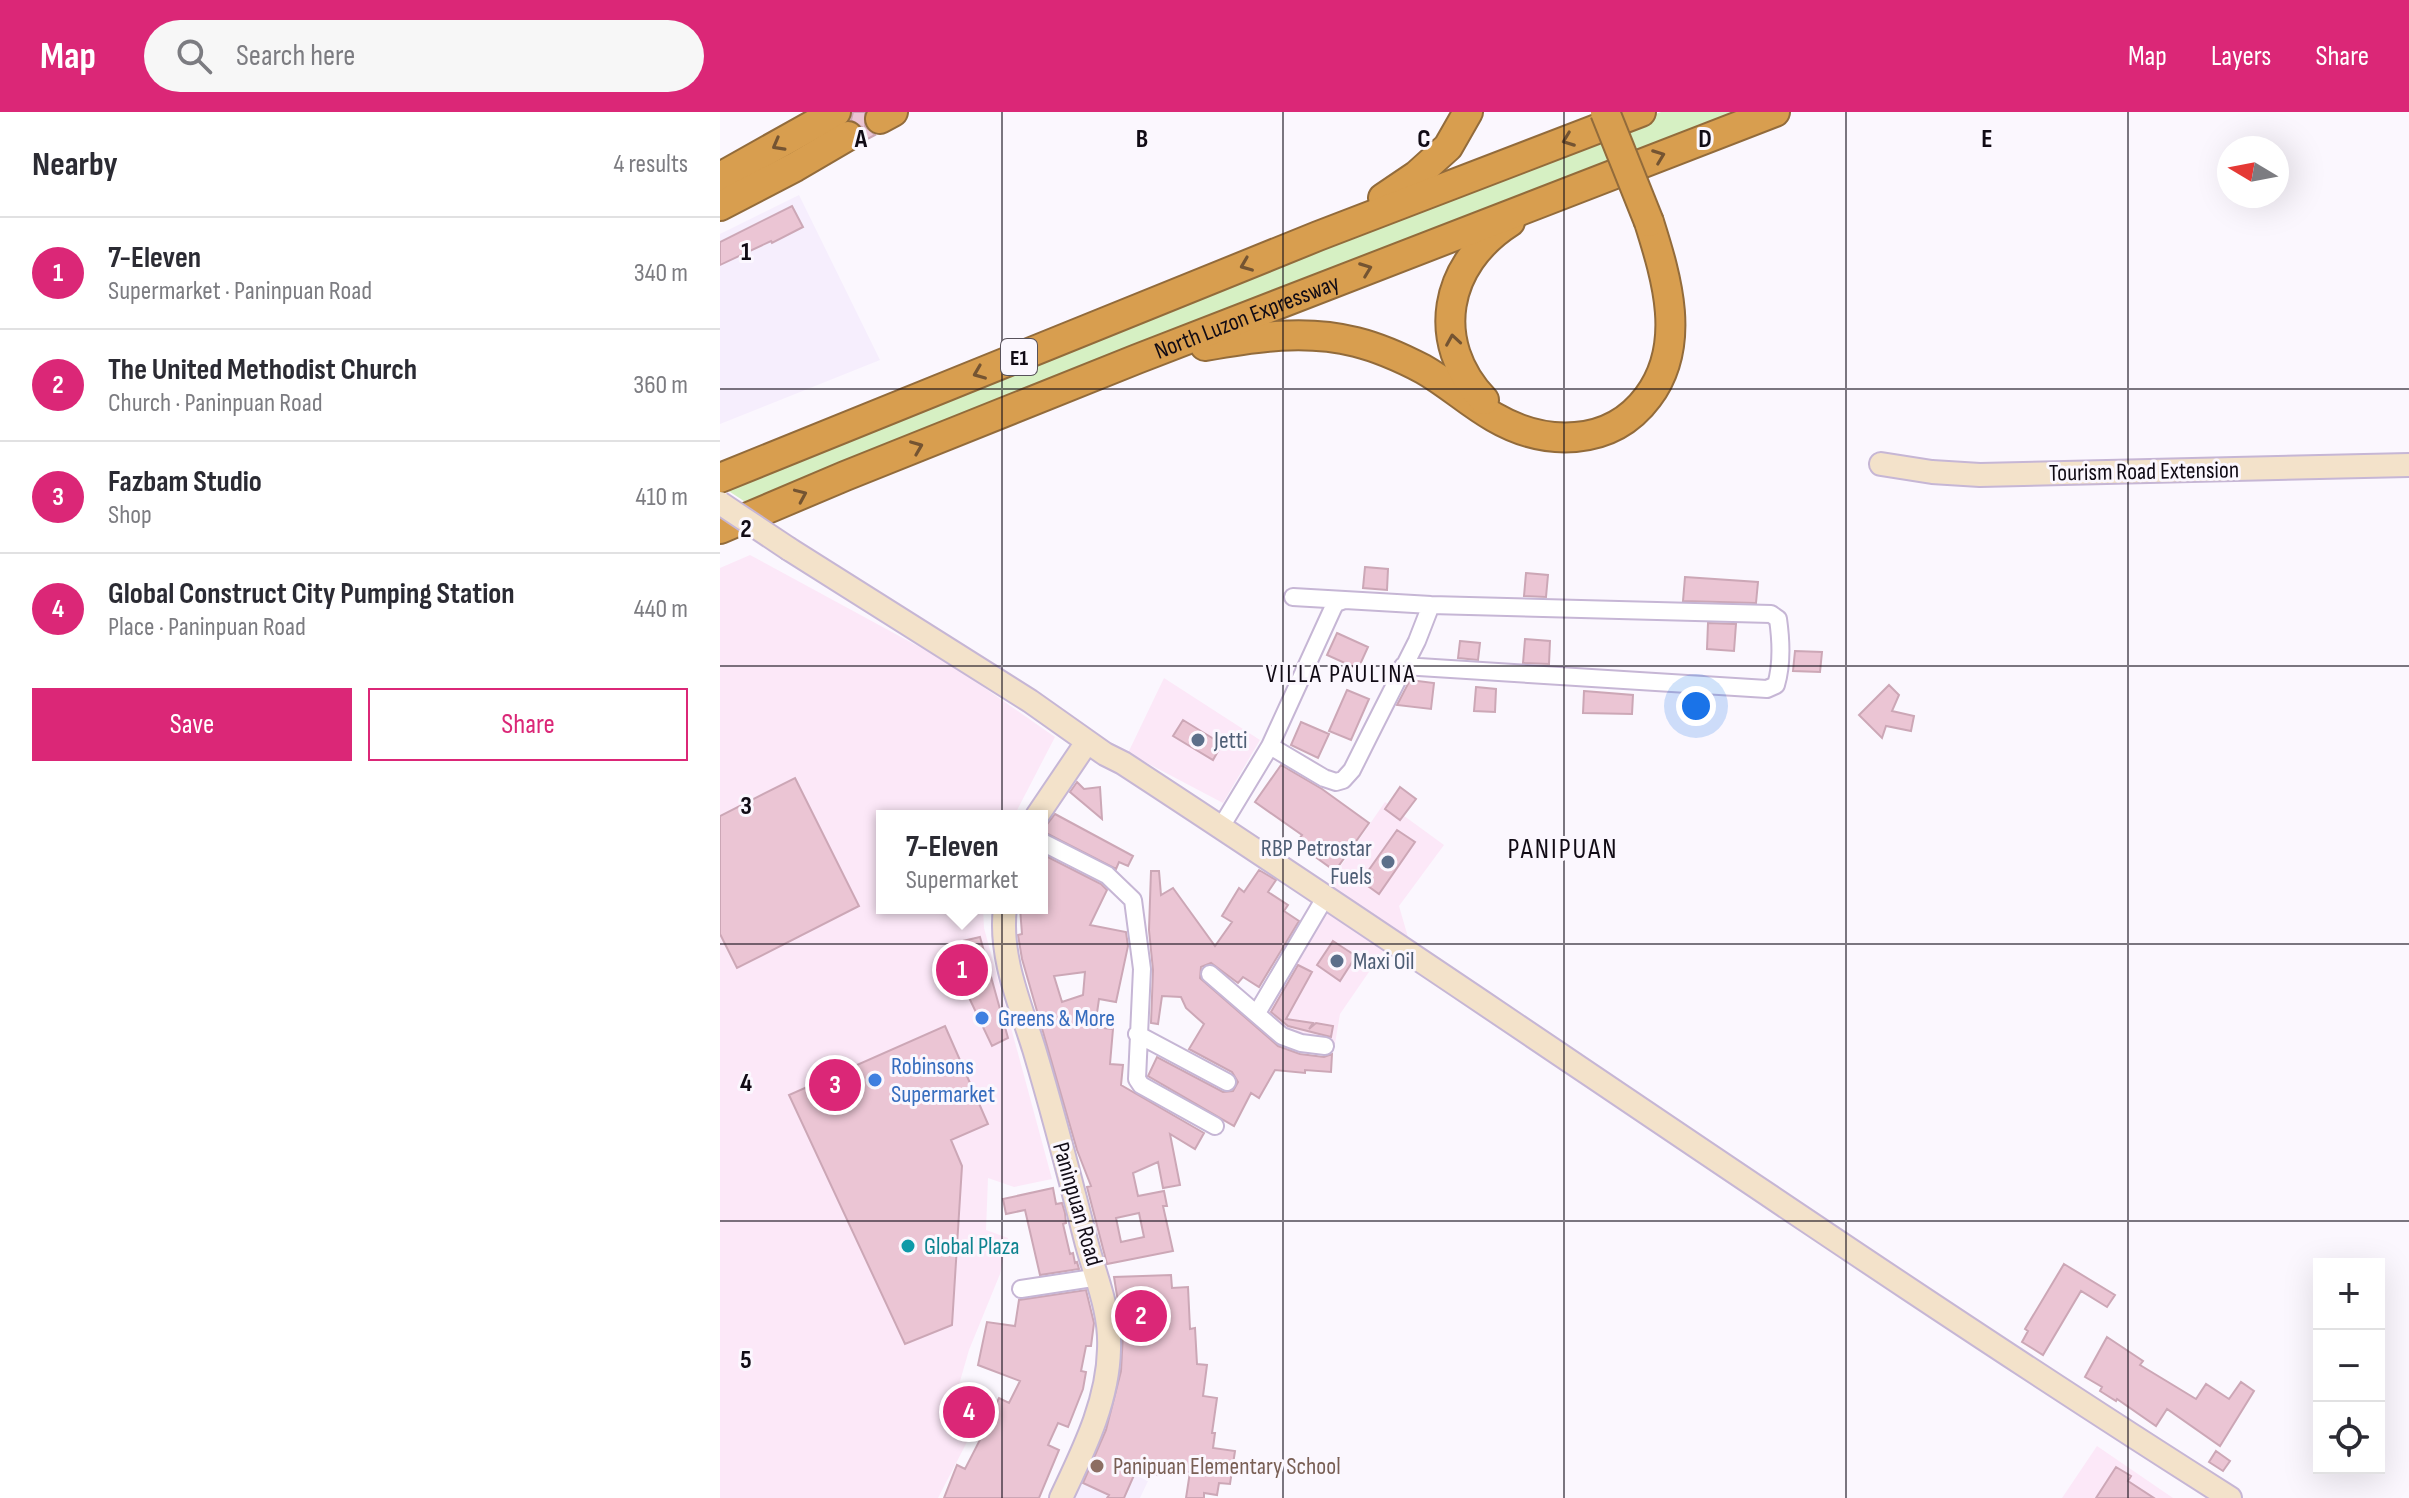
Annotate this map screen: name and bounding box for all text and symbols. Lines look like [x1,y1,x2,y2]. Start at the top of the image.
search box [144,20,704,92]
text: Map [40,34,96,79]
icon: search [172,34,216,78]
text: Search here [236,38,355,74]
text: Map [2128,40,2167,73]
text: Layers [2211,40,2271,73]
text: Share [2315,40,2369,73]
text: A [854,124,868,155]
text: B [1136,124,1148,155]
text: C [1417,124,1431,155]
text: D [1698,124,1712,155]
text: E [1981,124,1993,155]
one-way arrow [1562,130,1576,147]
one-way arrow [772,135,786,150]
north arrow [2217,136,2289,208]
text: Nearby [32,144,118,185]
text: 4 results [613,149,688,180]
one-way arrow [1651,149,1665,166]
text: 1 [741,237,751,268]
text: 7-Eleven [108,240,201,276]
one-way arrow [1240,255,1254,272]
text: 1 [53,258,63,289]
text: 340 m [634,258,688,289]
one-way arrow [1358,262,1372,279]
street label: North Luzon Expressway [1150,268,1343,366]
text: Supermarket · Paninpuan Road [108,276,372,307]
one-way arrow [1445,333,1462,346]
road number: E1 [1001,339,1037,375]
text: The United Methodist Church [108,352,417,388]
one-way arrow [973,363,987,380]
text: 2 [52,370,64,401]
text: 360 m [633,370,688,401]
text: Church · Paninpuan Road [108,388,323,419]
one-way arrow [909,440,923,457]
street label: Tourism Road Extension [2049,455,2239,488]
text: Fazbam Studio [108,464,262,500]
text: 3 [52,482,64,513]
text: 410 m [636,482,688,513]
one-way arrow [793,489,807,505]
text: Shop [108,500,152,531]
text: 2 [740,514,752,545]
text: Global Construct City Pumping Station [108,576,515,612]
text: 4 [52,594,64,625]
text: 440 m [634,594,688,625]
text: Place · Paninpuan Road [108,612,306,643]
district label: VILLA PAULINA [1265,659,1417,690]
your location [1676,686,1716,726]
button: Save [32,688,352,761]
button: Share [368,688,688,761]
place label: Jetti [1213,726,1248,755]
marker: Jetti [1189,731,1207,749]
text: 3 [740,791,752,822]
popup [876,810,1048,914]
text: 7-Eleven [906,829,999,865]
district label: PANIPUAN [1508,833,1618,866]
place label: RBP Petrostar Fuels [1261,834,1372,891]
marker: RBP Petrostar Fuels [1379,853,1397,871]
text: Supermarket [906,865,1018,896]
pin: 1 [936,940,988,1000]
place label: Maxi Oil [1353,947,1415,976]
marker: Maxi Oil [1328,952,1346,970]
place label: Greens & More [998,1004,1115,1033]
marker: Greens & More [973,1009,991,1027]
place label: Robinsons Supermarket [891,1052,995,1109]
pin: 3 [809,1055,861,1115]
text: 4 [740,1068,752,1099]
marker: Robinsons Supermarket [866,1071,884,1089]
street label: Paninpuan Road [1046,1139,1109,1269]
place label: Global Plaza [924,1232,1020,1261]
marker: Global Plaza [899,1237,917,1255]
map controls [2313,1258,2385,1474]
button: + [2313,1258,2385,1330]
pin: 2 [1115,1286,1167,1346]
button: − [2313,1330,2385,1402]
text: 5 [740,1345,752,1376]
pin: 4 [943,1382,995,1442]
button: locate [2313,1402,2385,1474]
place label: Panipuan Elementary School [1113,1452,1341,1481]
marker: Panipuan Elementary School [1088,1457,1106,1475]

